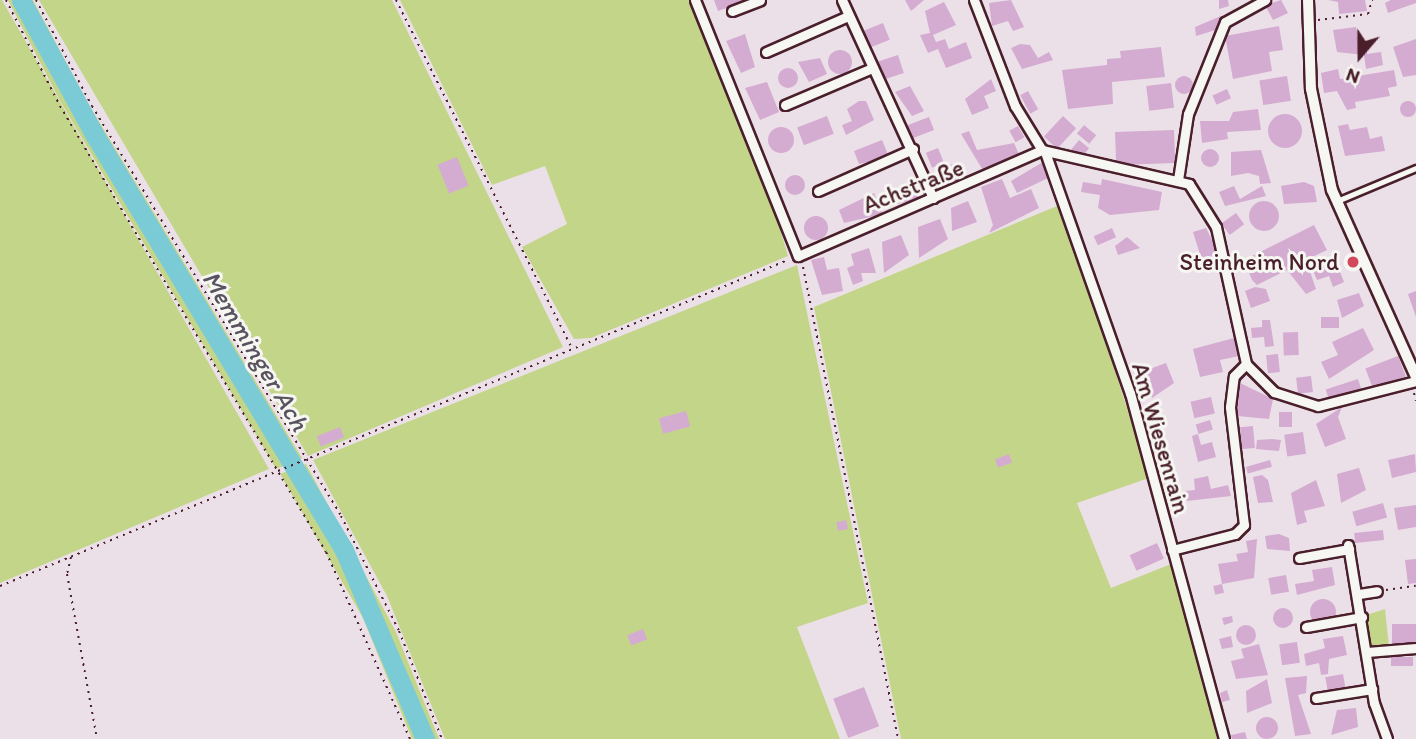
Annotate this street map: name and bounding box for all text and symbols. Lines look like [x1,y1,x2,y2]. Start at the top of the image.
north arrow [1325,21,1395,91]
text: N [1343,63,1363,89]
street label: Achstraße [858,153,968,219]
place label: Steinheim Nord [1179,248,1339,276]
marker: Steinheim Nord [1345,254,1361,270]
water label: Memminger Ach [195,266,315,436]
street label: Am Wiesenrain [1126,359,1196,517]

